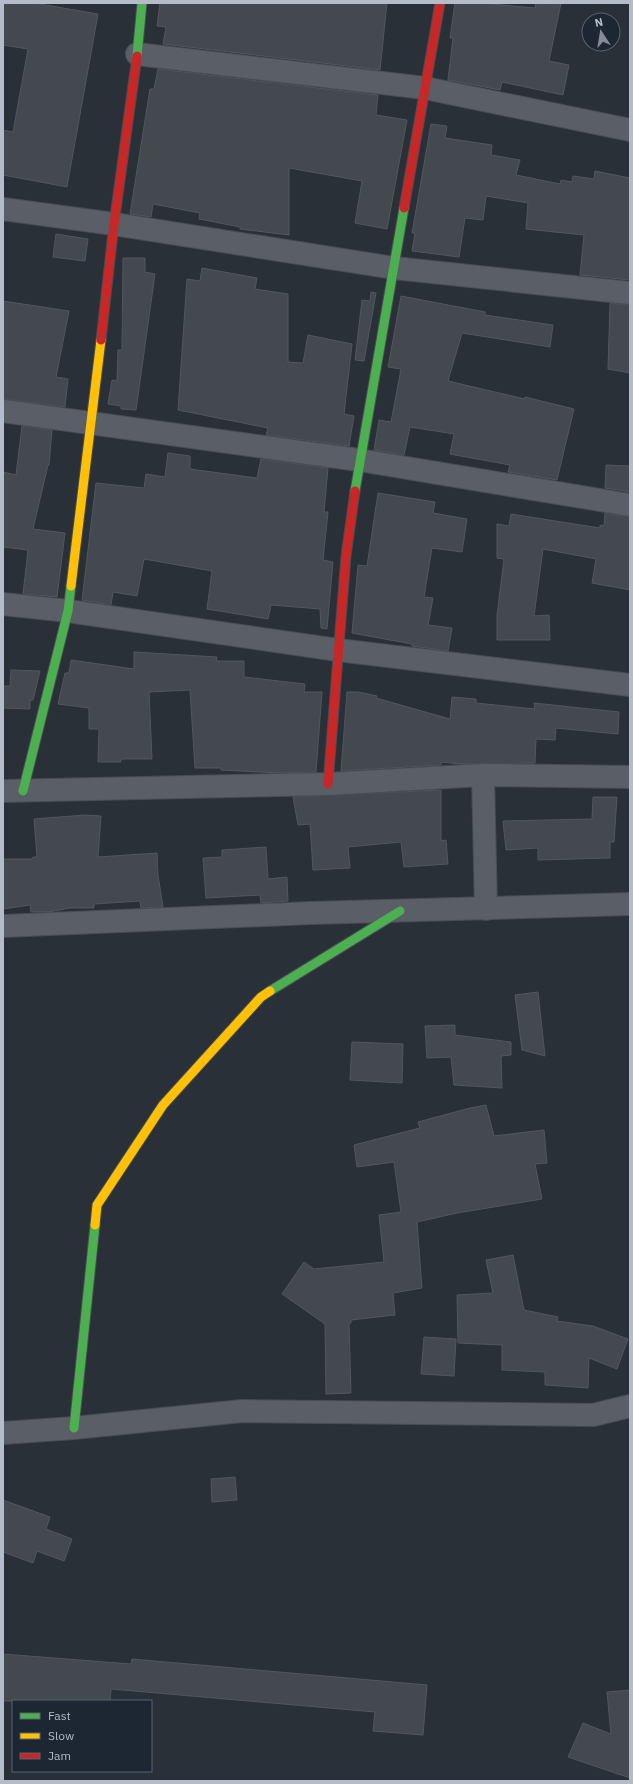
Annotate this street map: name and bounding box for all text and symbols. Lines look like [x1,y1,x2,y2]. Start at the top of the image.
north arrow [581,12,621,52]
text: N [594,15,604,30]
legend [12,1700,152,1772]
text: Fast [48,1708,71,1723]
text: Slow [48,1728,74,1743]
text: Jam [48,1748,71,1763]

